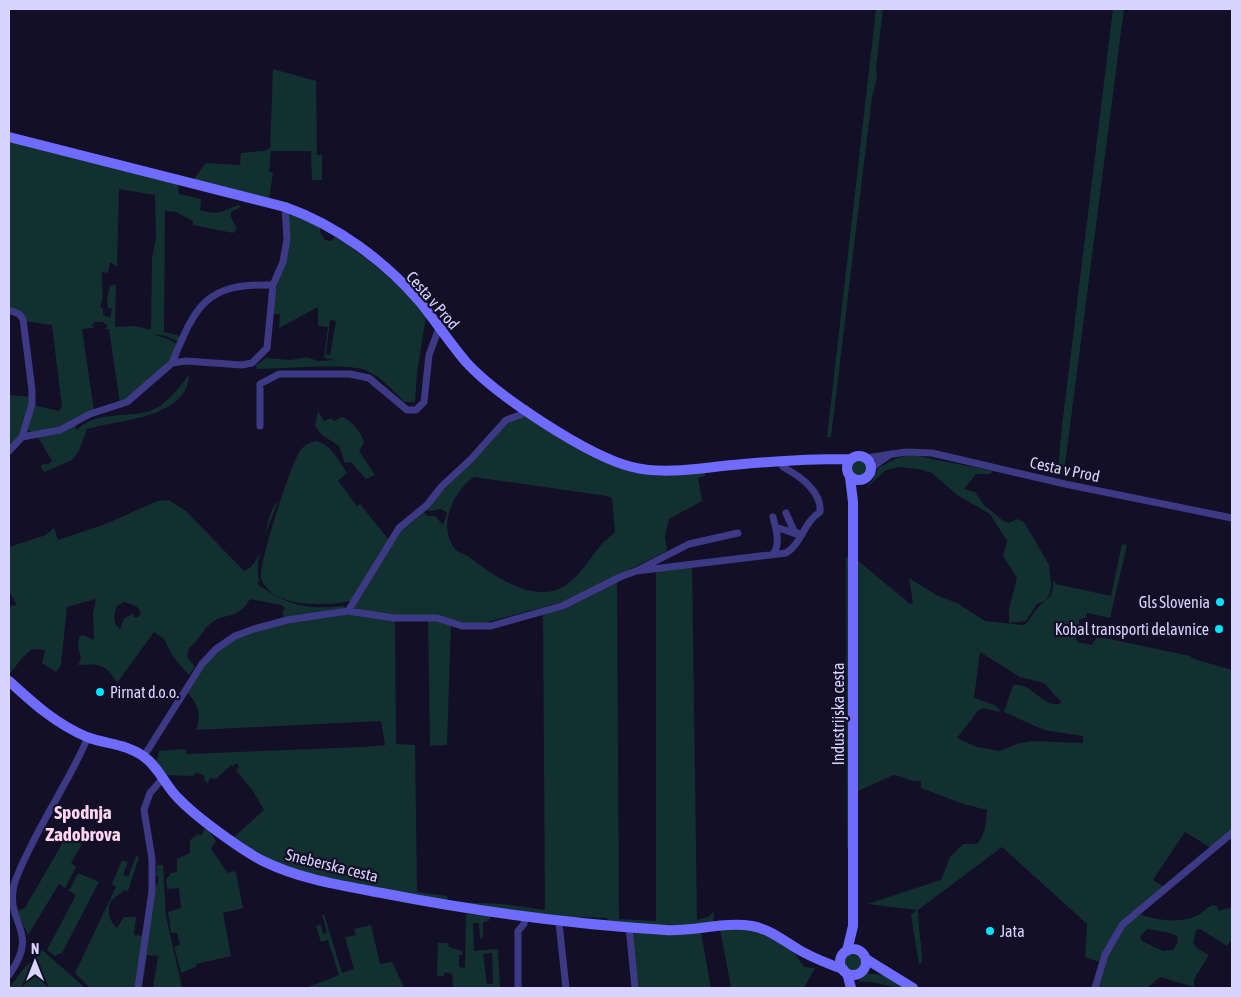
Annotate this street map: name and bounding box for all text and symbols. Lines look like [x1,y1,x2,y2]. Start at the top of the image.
street label: Cesta v Prod [403,267,463,333]
street label: Cesta v Prod [1028,453,1102,485]
place label: Gls Slovenia [1139,593,1210,611]
marker: Gls Slovenia [1214,596,1226,608]
place label: Kobal transporti delavnice [1055,620,1209,639]
marker: Kobal transporti delavnice [1213,623,1225,635]
street label: Industrijska cesta [829,663,848,765]
place label: Pirnat d.o.o. [110,683,179,701]
marker: Pirnat d.o.o. [94,686,106,698]
district label: Spodnja Zadobrova [45,801,121,845]
street label: Sneberska cesta [284,845,380,885]
place label: Jata [1000,922,1025,940]
marker: Jata [984,925,996,937]
north arrow [10,937,60,987]
text: N [31,941,39,957]

